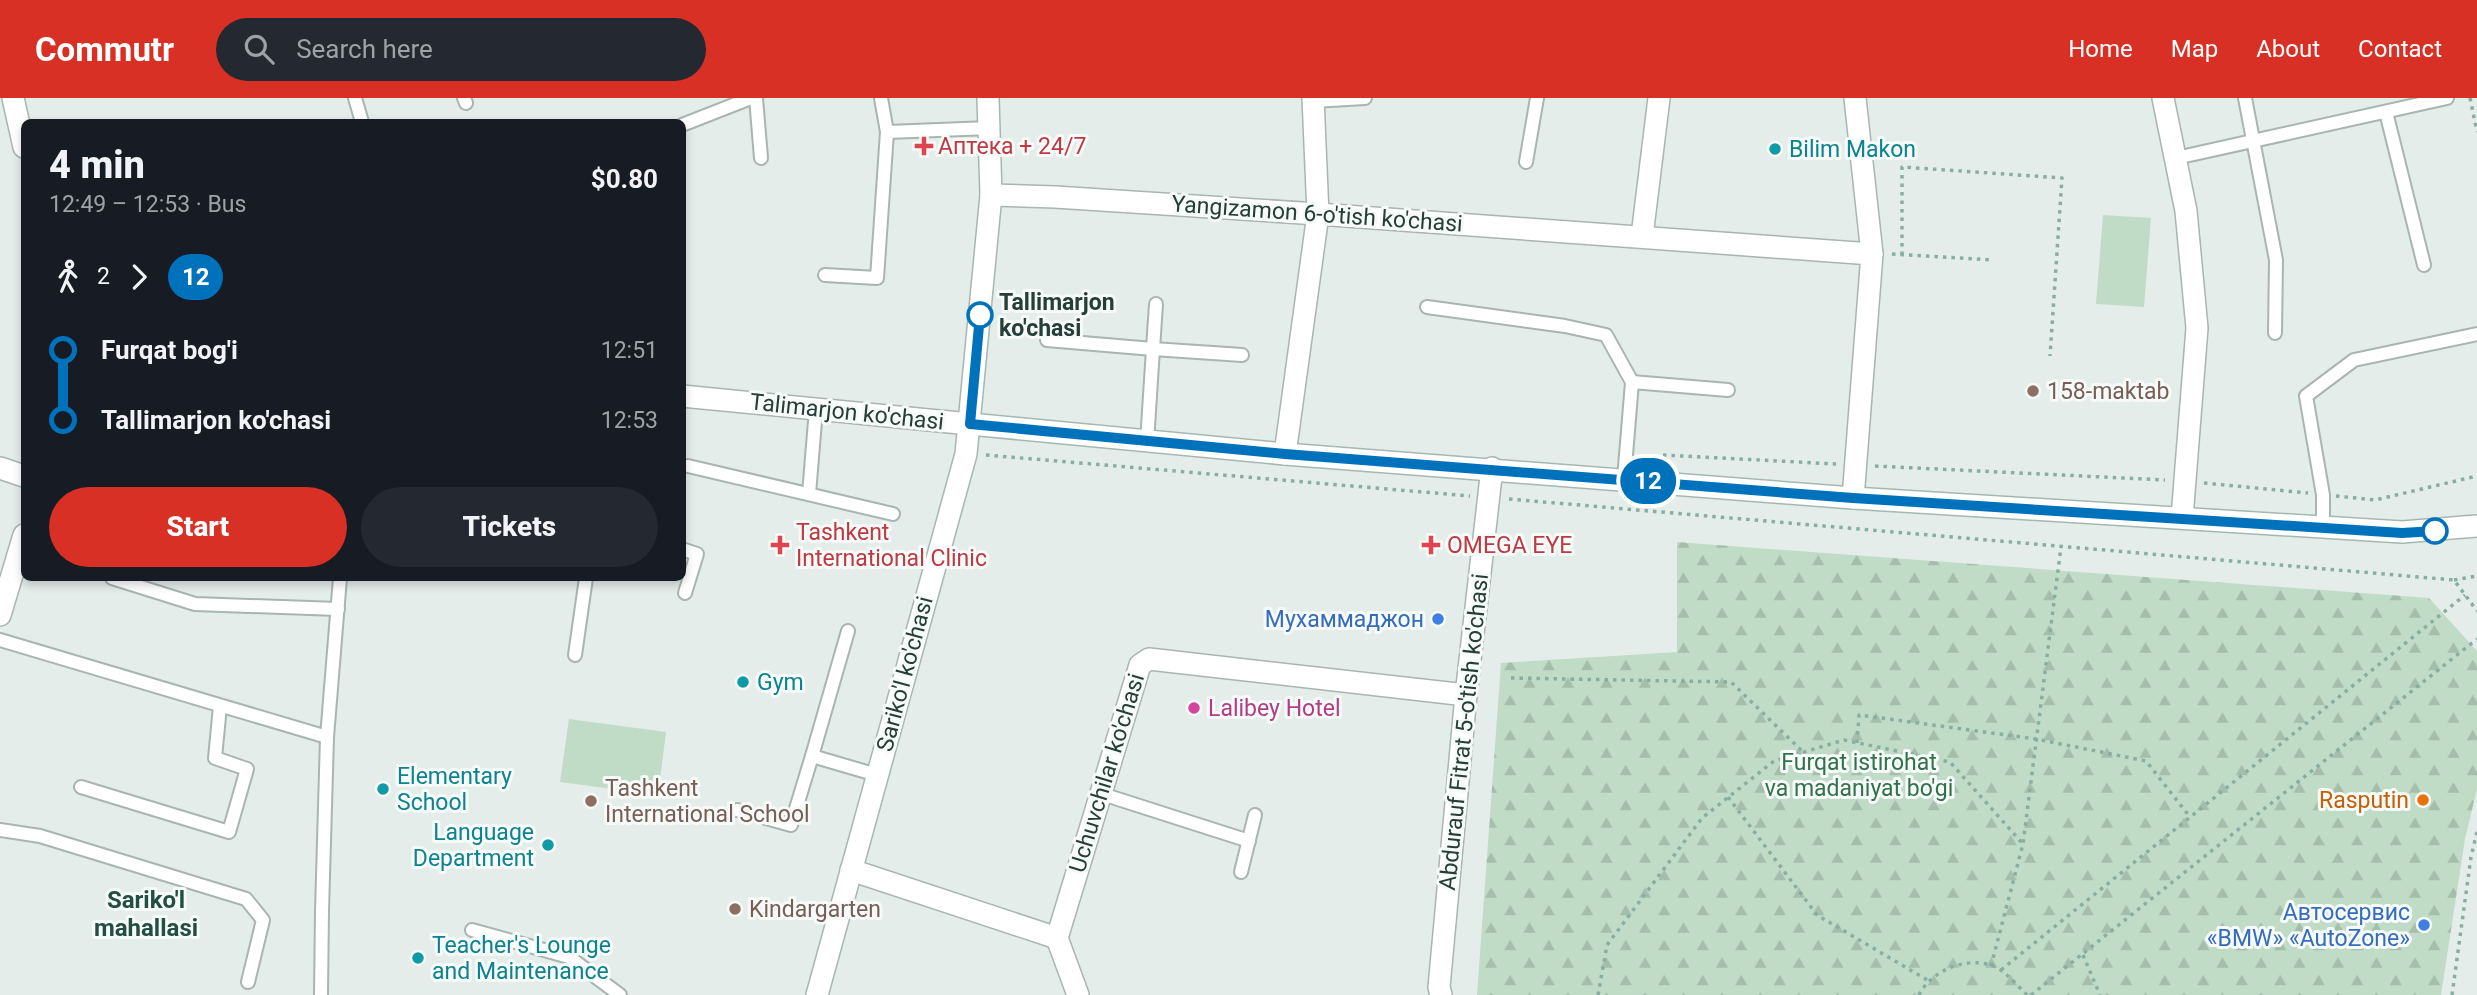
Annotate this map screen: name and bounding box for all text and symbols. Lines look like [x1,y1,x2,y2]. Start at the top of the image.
search box [216,18,706,81]
text: Commutr [35,30,174,69]
icon: search [240,30,278,68]
text: Search here [296,34,433,64]
text: Home [2068,35,2133,63]
text: Map [2171,35,2218,63]
text: About [2256,35,2320,63]
text: Contact [2358,35,2442,63]
place label: Аптека + 24/7 [938,133,1086,160]
place label: Bilim Makon [1789,136,1916,163]
marker: Аптека + 24/7 [916,138,932,154]
marker: Bilim Makon [1767,141,1783,157]
text: 4 min [49,143,145,187]
text: $0.80 [591,164,658,194]
street label: Yangizamon 6-o'tish ko'chasi [1170,190,1464,238]
text: 12:49 – 12:53 · Bus [49,191,246,218]
icon: walk [49,258,87,296]
icon: forward [120,258,158,296]
text: 2 [97,263,110,290]
text: 12 [182,263,209,291]
place label: Tallimarjon ko'chasi [999,289,1115,342]
marker: Tallimarjon ko'chasi [967,302,993,328]
text: Furqat bog'i [101,335,238,365]
text: 12:51 [601,337,658,364]
place label: 158-maktab [2047,378,2169,405]
marker: 158-maktab [2025,383,2041,399]
street label: Talimarjon ko'chasi [749,388,945,436]
text: Tallimarjon ko'chasi [101,405,331,435]
text: 12:53 [601,407,658,434]
line badge: 12 [1616,458,1680,504]
text: 12 [1634,467,1662,495]
button: Start [49,487,347,567]
button: Tickets [361,487,658,567]
unlabelled marker [2422,518,2448,544]
place label: Tashkent International Clinic [796,519,987,572]
place label: OMEGA EYE [1447,532,1572,559]
marker: Tashkent International Clinic [770,535,790,555]
marker: OMEGA EYE [1421,535,1441,555]
street label: Abdurauf Fitrat 5-o'tish ko'chasi [1434,572,1494,892]
street label: Sariko'l ko'chasi [871,594,939,754]
place label: Мухаммаджон [1265,606,1424,633]
marker: Мухаммаджон [1430,611,1446,627]
place label: Gym [757,669,804,696]
street label: Uchuvchilar ko'chasi [1064,670,1150,876]
marker: Gym [735,674,751,690]
place label: Lalibey Hotel [1208,695,1340,722]
marker: Lalibey Hotel [1186,700,1202,716]
park label: Furqat istirohat va madaniyat bo'gi [1765,749,1953,802]
place label: Elementary School [397,763,512,816]
place label: Tashkent International School [605,775,810,828]
marker: Elementary School [375,781,391,797]
place label: Rasputin [2319,787,2409,814]
marker: Rasputin [2415,792,2431,808]
marker: Tashkent International School [583,793,599,809]
place label: Language Department [413,819,534,872]
marker: Language Department [540,837,556,853]
district label: Sariko'l mahallasi [94,886,198,942]
place label: Kindargarten [749,896,881,923]
place label: Автосервис «BMW» «AutoZone» [2207,899,2410,952]
marker: Kindargarten [727,901,743,917]
marker: Автосервис «BMW» «AutoZone» [2416,917,2432,933]
place label: Teacher's Lounge and Maintenance [432,932,611,985]
marker: Teacher's Lounge and Maintenance [410,950,426,966]

